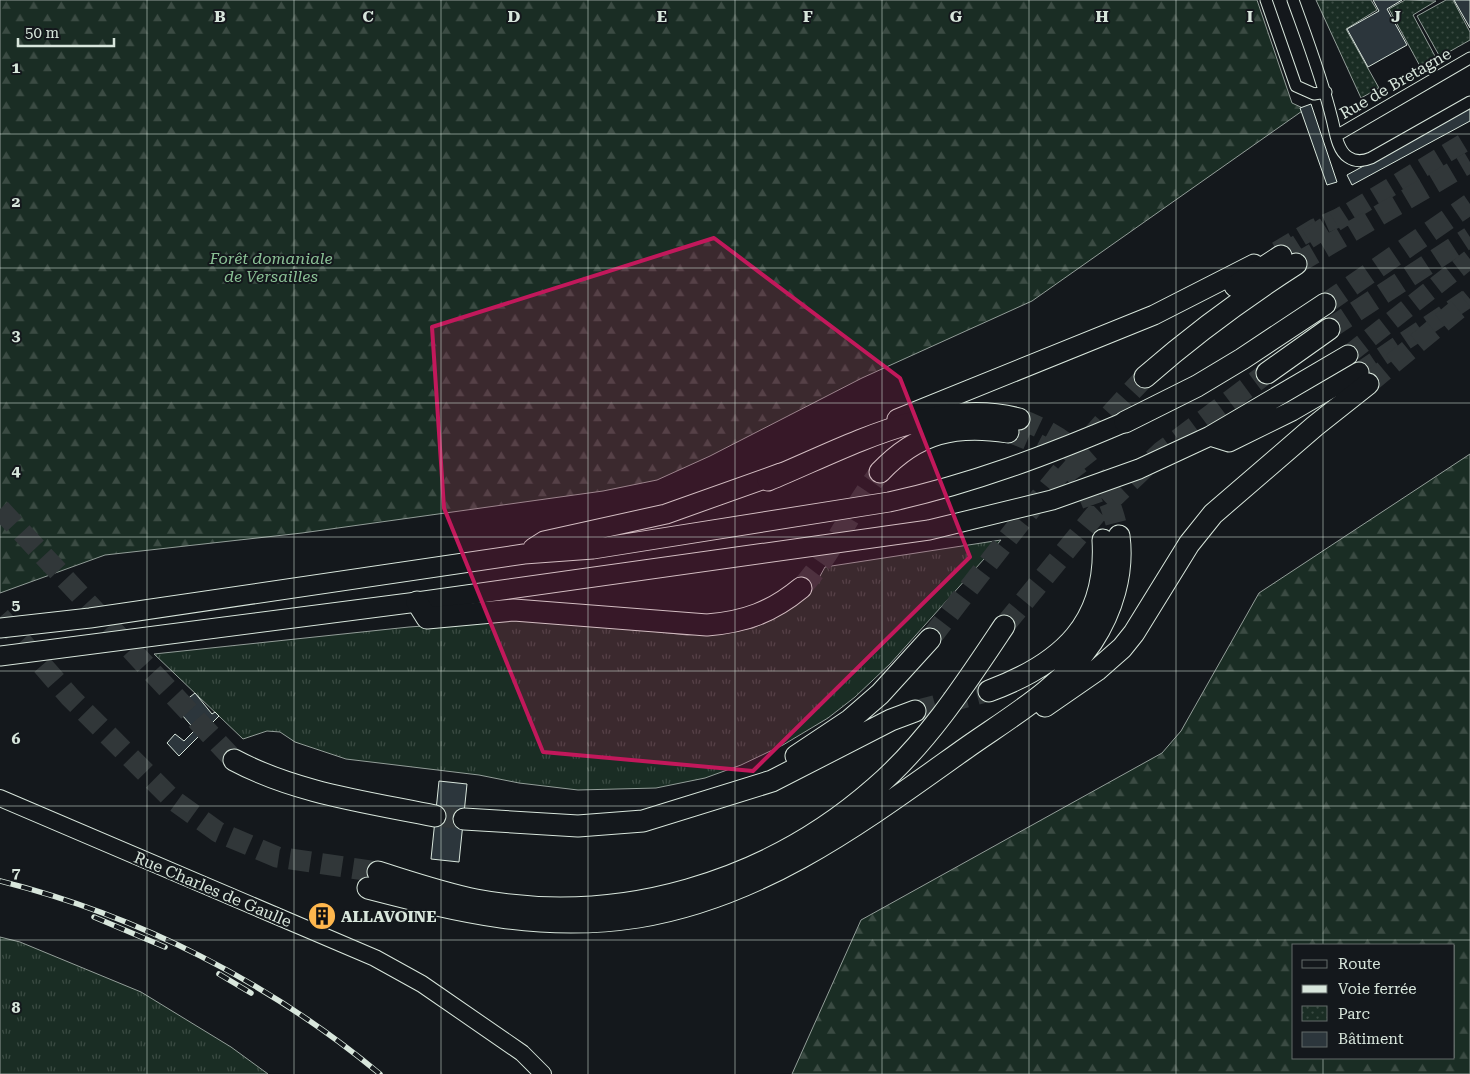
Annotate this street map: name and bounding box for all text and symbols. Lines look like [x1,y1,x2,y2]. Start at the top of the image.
text: B [214,7,226,26]
text: C [362,7,374,26]
text: D [508,7,521,26]
text: E [657,7,667,26]
text: F [803,7,813,26]
text: G [950,7,963,26]
text: H [1095,7,1109,26]
text: I [1247,7,1253,26]
text: J [1391,7,1401,26]
scale bar [18,15,114,47]
text: 50 m [25,24,60,42]
street label: Rue de Bretagne [1336,44,1454,123]
text: 1 [12,58,21,77]
text: 2 [12,192,21,211]
park label: Forêt domaniale de Versailles [208,249,333,286]
text: 3 [12,326,21,345]
text: 4 [12,461,21,480]
text: 5 [12,595,21,614]
text: 6 [12,729,21,748]
street label: Rue Charles de Gaulle [131,848,295,931]
text: 7 [12,863,21,882]
building icon: ALLAVOINE [307,901,337,931]
place label: ALLAVOINE [341,907,437,926]
legend [1292,944,1455,1059]
text: Route [1338,955,1380,973]
text: Voie ferrée [1338,980,1416,998]
text: 8 [12,998,21,1017]
text: Parc [1338,1005,1370,1023]
text: Bâtiment [1338,1030,1404,1048]

